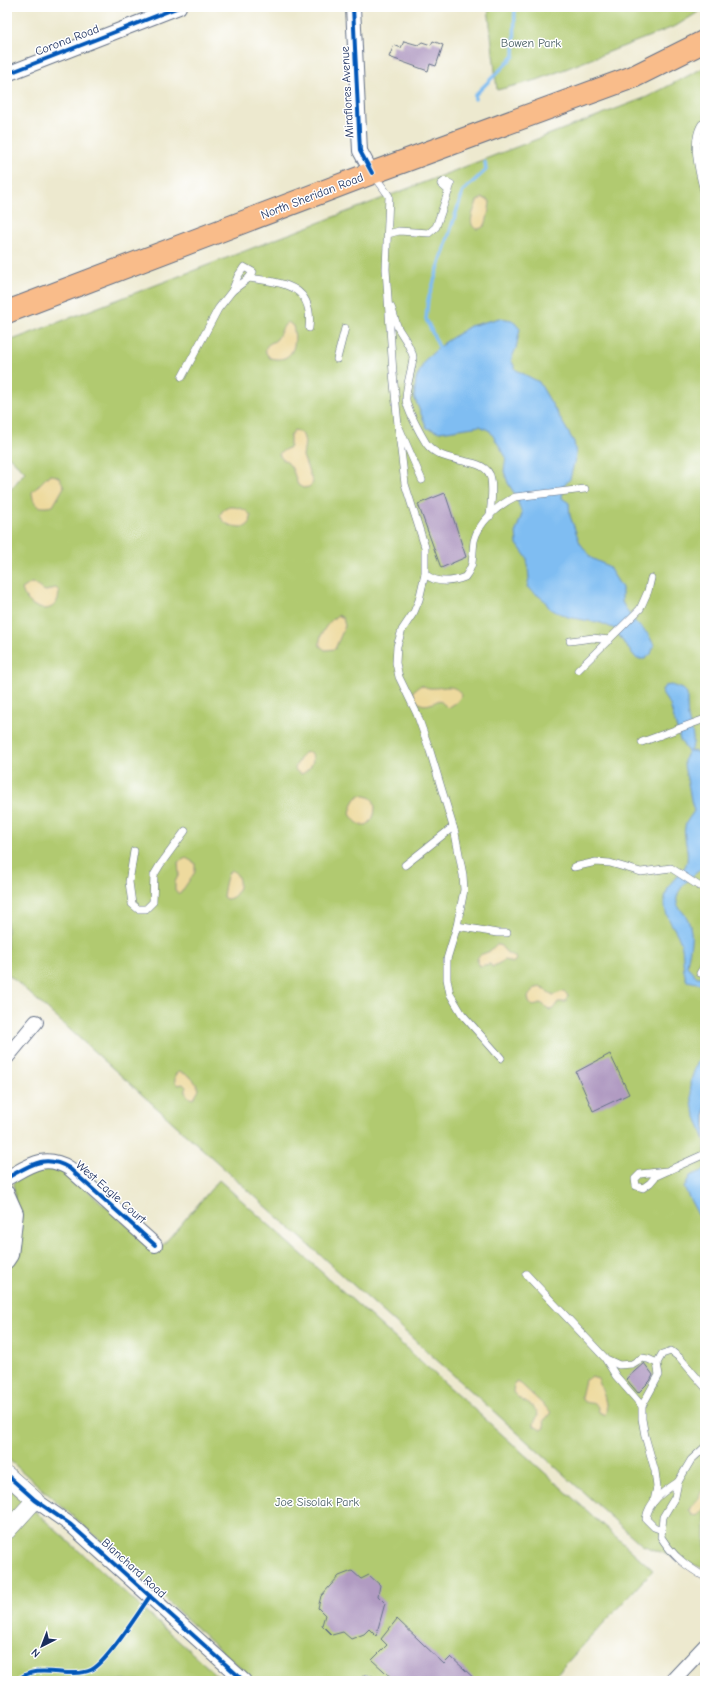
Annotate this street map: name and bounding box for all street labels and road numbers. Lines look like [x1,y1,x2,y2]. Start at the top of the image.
street label: Corona Road [33,21,101,59]
street label: Miraflores Avenue [338,46,356,138]
street label: North Sheridan Road [259,170,365,222]
street label: West Eagle Court [73,1158,149,1227]
street label: Blanchard Road [99,1535,169,1601]

